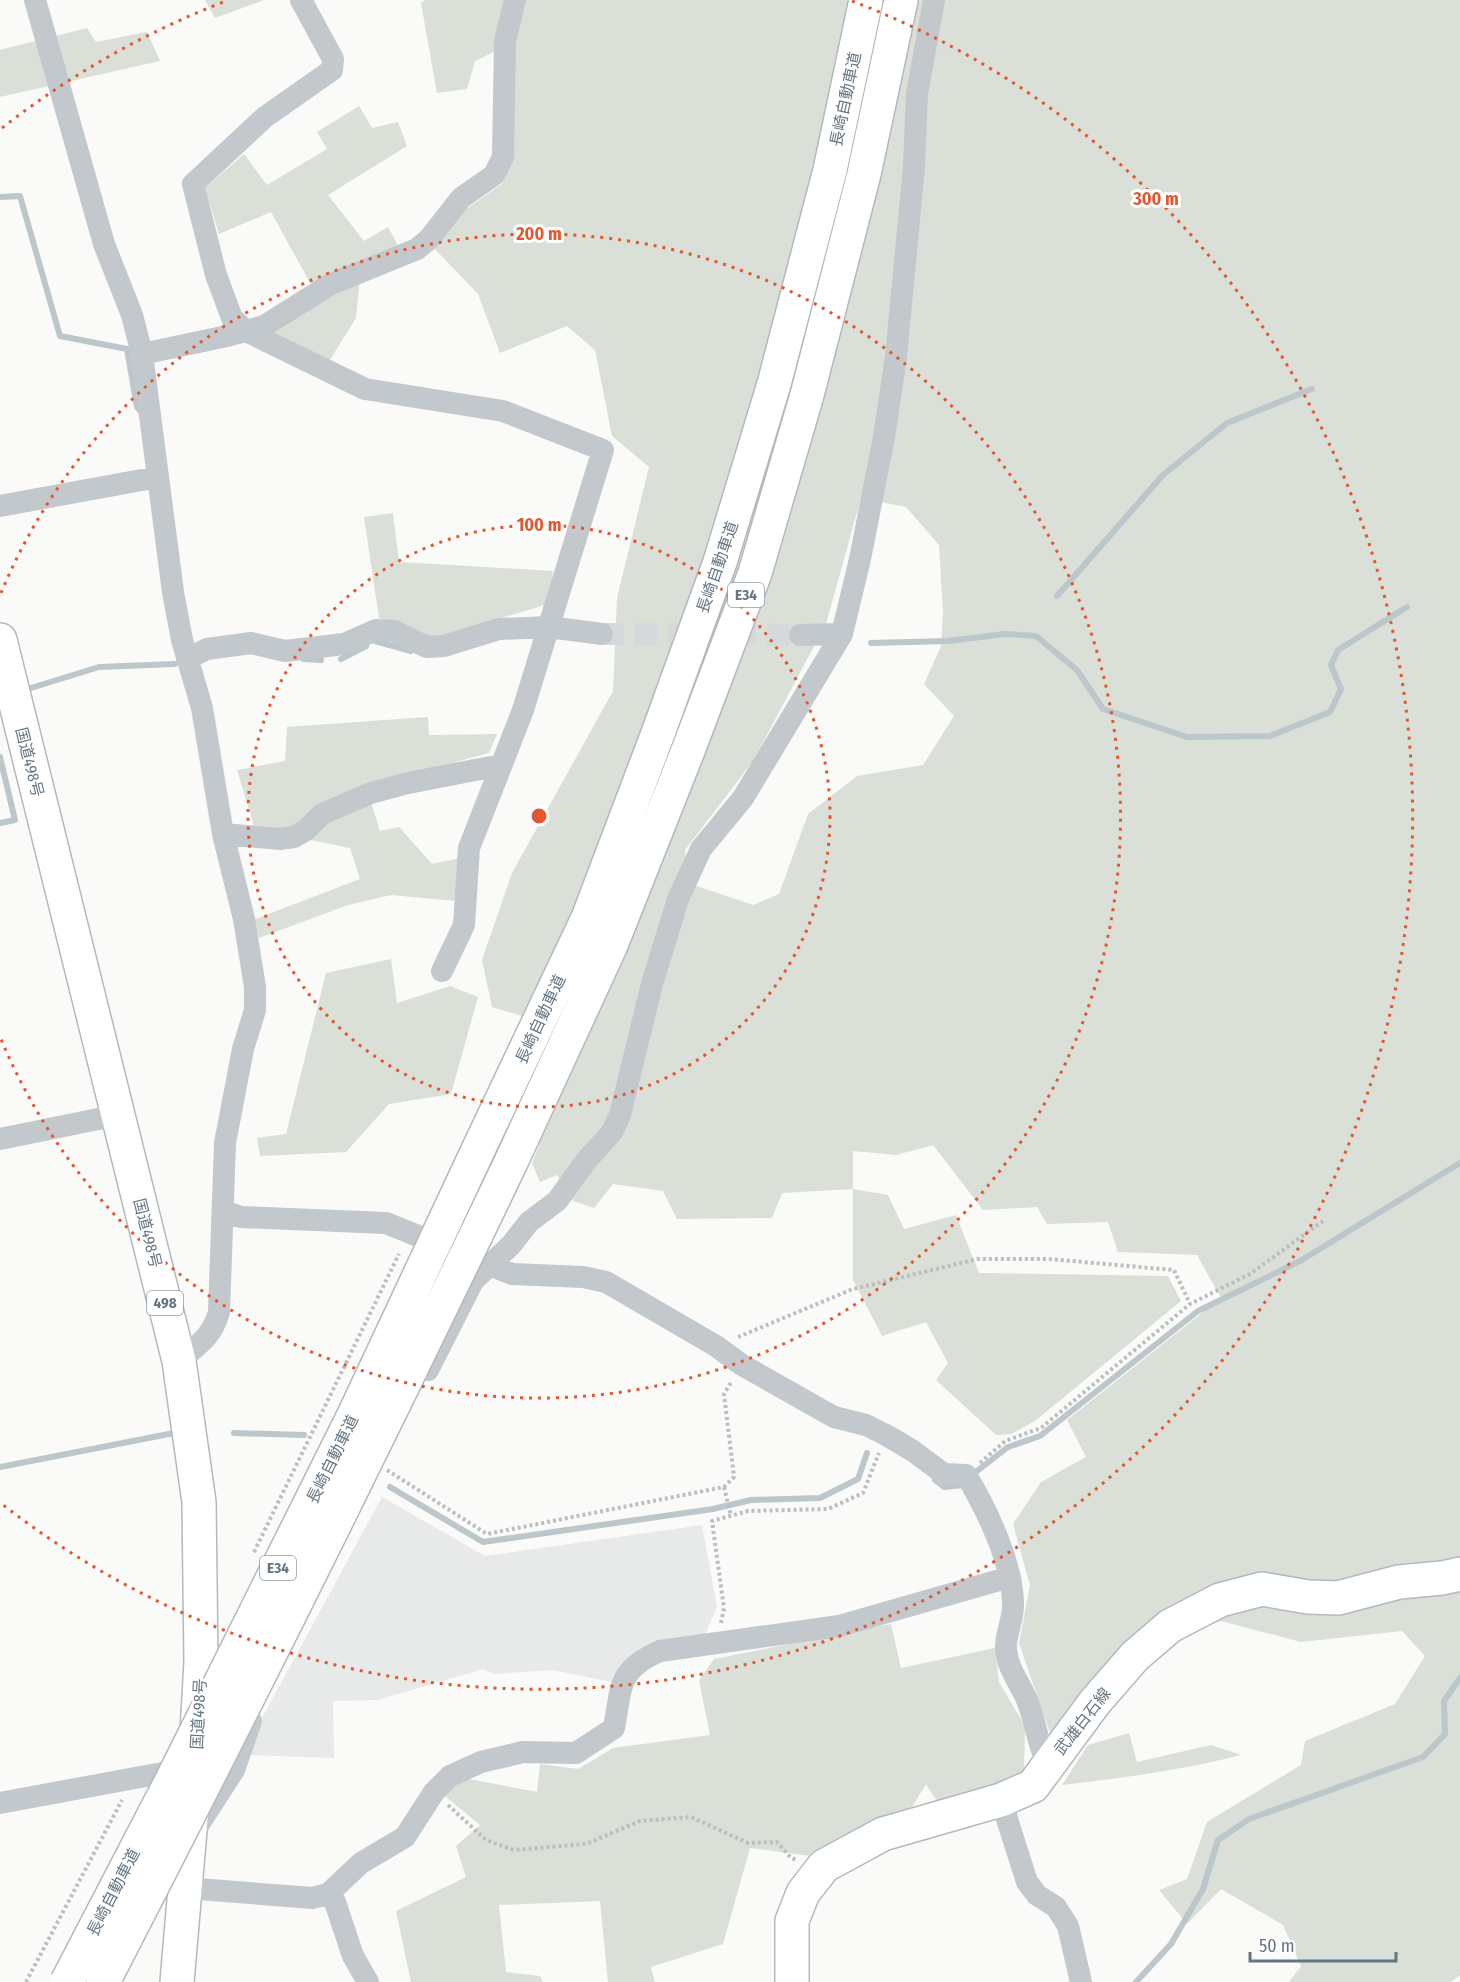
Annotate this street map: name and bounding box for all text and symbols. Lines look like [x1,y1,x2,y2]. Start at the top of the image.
street label: 長崎自動車道 [826,50,865,148]
text: 300 m [1132,188,1179,210]
text: 200 m [515,223,562,245]
text: 100 m [517,514,561,536]
street label: 長崎自動車道 [693,519,742,616]
road number: E34 [728,583,764,607]
street label: 国道498号 [12,725,47,799]
centre of rings [529,806,549,826]
street label: 長崎自動車道 [512,972,569,1067]
street label: 国道498号 [130,1196,165,1270]
road number: 498 [147,1291,183,1315]
street label: 長崎自動車道 [303,1412,362,1507]
road number: E34 [260,1556,296,1580]
street label: 国道498号 [187,1678,210,1750]
street label: 武雄白石線 [1050,1684,1115,1759]
street label: 長崎自動車道 [83,1845,144,1939]
scale bar [1250,1925,1396,1963]
text: 50 m [1259,1935,1295,1957]

